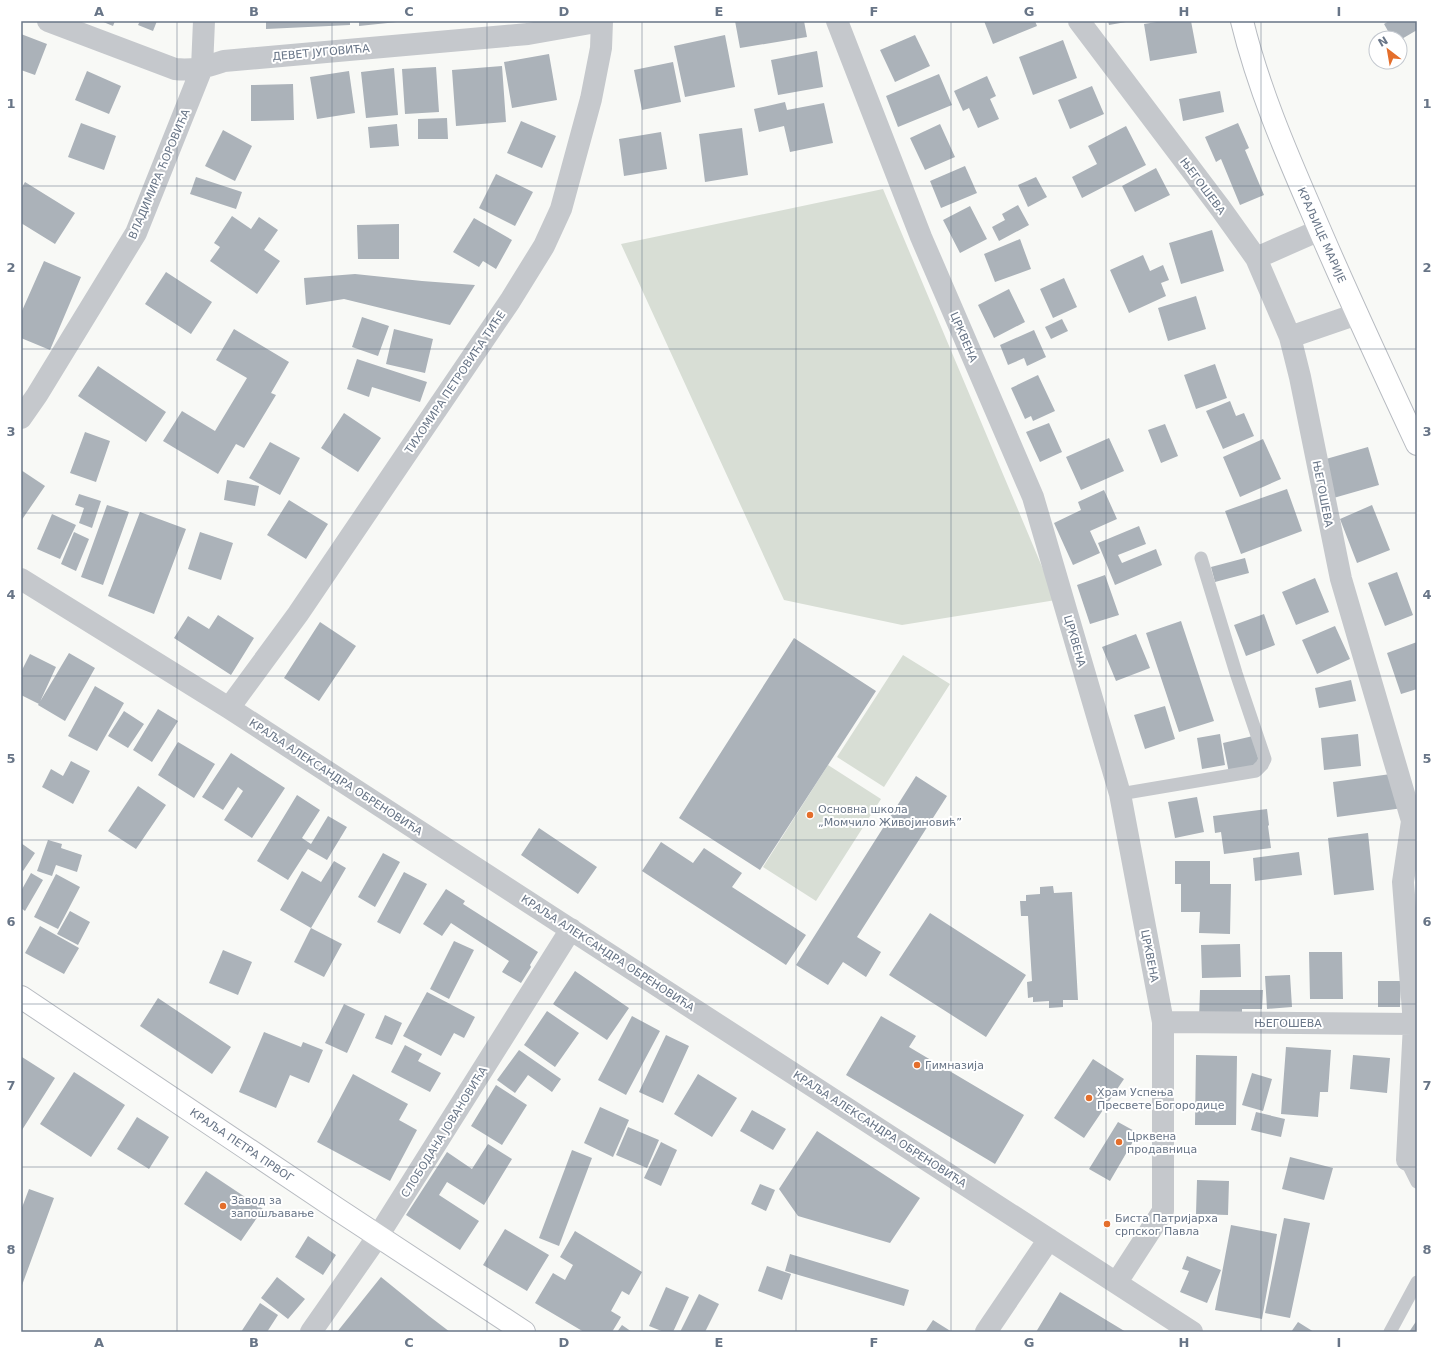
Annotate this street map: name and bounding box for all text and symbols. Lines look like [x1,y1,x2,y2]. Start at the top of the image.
text: A [94,4,104,19]
text: B [249,4,259,19]
text: C [404,4,414,19]
text: D [559,4,570,19]
text: E [715,4,723,19]
text: F [870,4,878,19]
text: G [1024,4,1034,19]
text: H [1179,4,1189,19]
text: I [1337,4,1341,19]
north arrow [1368,30,1408,70]
text: N [1376,34,1390,50]
street label: ДЕВЕТ ЈУГОВИЋА [272,42,371,63]
text: 1 [6,96,16,111]
text: 1 [1422,96,1432,111]
street label: ВЛАДИМИРА ЋОРОВИЋА [126,107,193,241]
street label: ЊЕГОШЕВА [1177,155,1228,218]
street label: КРАЉИЦЕ МАРИЈЕ [1295,185,1349,285]
text: 2 [6,260,16,275]
text: 2 [1422,260,1432,275]
street label: ТИХОМИРА ПЕТРОВИЋА ТИЋЕ [402,308,508,457]
street label: ЦРКВЕНА [947,310,980,365]
text: 3 [6,424,16,439]
text: 3 [1422,424,1432,439]
street label: ЊЕГОШЕВА [1310,460,1335,529]
text: 4 [6,587,16,602]
text: 4 [1422,587,1432,602]
street label: ЦРКВЕНА [1061,614,1088,669]
street label: КРАЉА АЛЕКСАНДРА ОБРЕНОВИЋА [247,716,425,839]
text: 5 [6,751,16,766]
text: 5 [1422,751,1432,766]
place label: Основна школа „Момчило Живојиновић” [818,803,962,829]
marker: Основна школа „Момчило Живојиновић” [805,810,815,820]
street label: КРАЉА АЛЕКСАНДРА ОБРЕНОВИЋА [519,892,697,1015]
text: 6 [6,914,16,929]
text: 6 [1422,914,1432,929]
street label: ЦРКВЕНА [1138,929,1161,984]
street label: ЊЕГОШЕВА [1254,1017,1322,1030]
place label: Гимназија [925,1059,984,1072]
marker: Гимназија [912,1060,922,1070]
street label: СЛОБОДАНА ЈОВАНОВИЋА [399,1064,490,1200]
street label: КРАЉА АЛЕКСАНДРА ОБРЕНОВИЋА [791,1068,969,1191]
text: 7 [6,1078,16,1093]
text: 7 [1422,1078,1432,1093]
place label: Храм Успења Пресвете Богородице [1097,1086,1225,1112]
marker: Храм Успења Пресвете Богородице [1084,1093,1094,1103]
street label: КРАЉА ПЕТРА ПРВОГ [187,1106,296,1185]
place label: Црквена продавница [1127,1130,1197,1156]
marker: Црквена продавница [1114,1137,1124,1147]
place label: Завод за запошљавање [231,1194,314,1220]
marker: Завод за запошљавање [218,1201,228,1211]
place label: Биста Патријарха српског Павла [1115,1212,1218,1238]
marker: Биста Патријарха српског Павла [1102,1219,1112,1229]
text: 8 [6,1242,16,1257]
text: 8 [1422,1242,1432,1257]
text: A [94,1335,104,1350]
text: B [249,1335,259,1350]
text: C [404,1335,414,1350]
text: D [559,1335,570,1350]
text: E [715,1335,723,1350]
text: F [870,1335,878,1350]
text: G [1024,1335,1034,1350]
text: H [1179,1335,1189,1350]
text: I [1337,1335,1341,1350]

